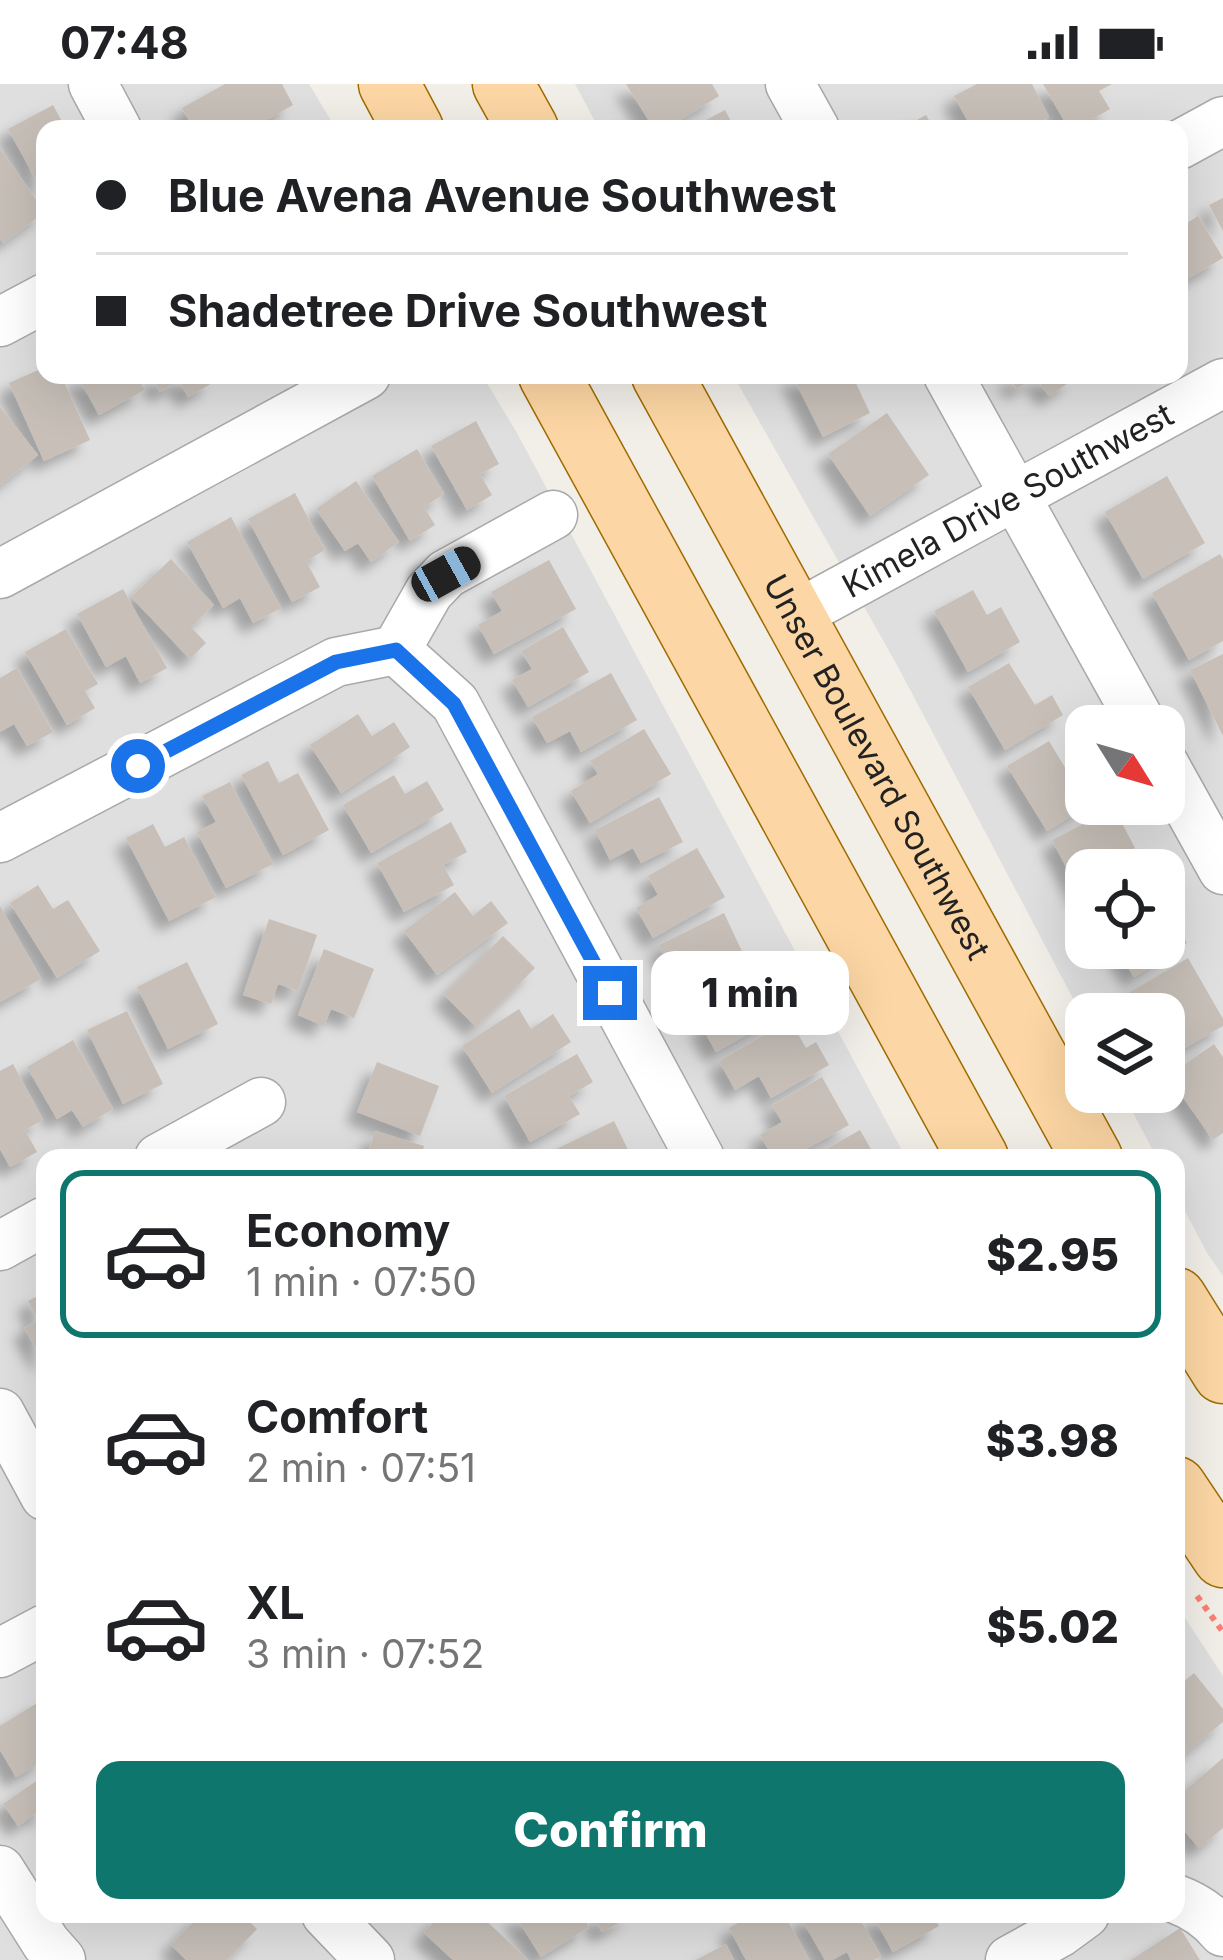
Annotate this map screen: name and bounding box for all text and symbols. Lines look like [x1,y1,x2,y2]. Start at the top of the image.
text: 07:48 [60,15,189,70]
text: Blue Avena Avenue Southwest [168,168,837,223]
text: Shadetree Drive Southwest [168,283,768,338]
street label: Kimela Drive Southwest [835,394,1180,606]
car [406,541,486,607]
street label: Unser Boulevard Southwest [755,567,999,966]
north arrow [1065,705,1185,825]
map controls [1065,705,1185,1113]
route start [111,739,165,793]
button: locate [1065,849,1185,969]
callout: 1 min [652,951,850,1035]
route end [583,966,637,1020]
text: 1 min [701,969,799,1016]
button: layers [1065,993,1185,1113]
icon: car [102,1200,210,1308]
text: Economy [246,1203,450,1258]
text: $2.95 [986,1227,1119,1282]
text: 1 min · 07:50 [246,1258,477,1305]
icon: car [102,1386,210,1494]
text: Comfort [246,1389,428,1444]
text: $3.98 [986,1413,1119,1468]
text: 2 min · 07:51 [246,1444,476,1491]
icon: car [102,1572,210,1680]
text: XL [246,1575,305,1630]
text: $5.02 [987,1599,1119,1654]
text: 3 min · 07:52 [246,1630,484,1677]
button: Confirm [96,1761,1125,1899]

